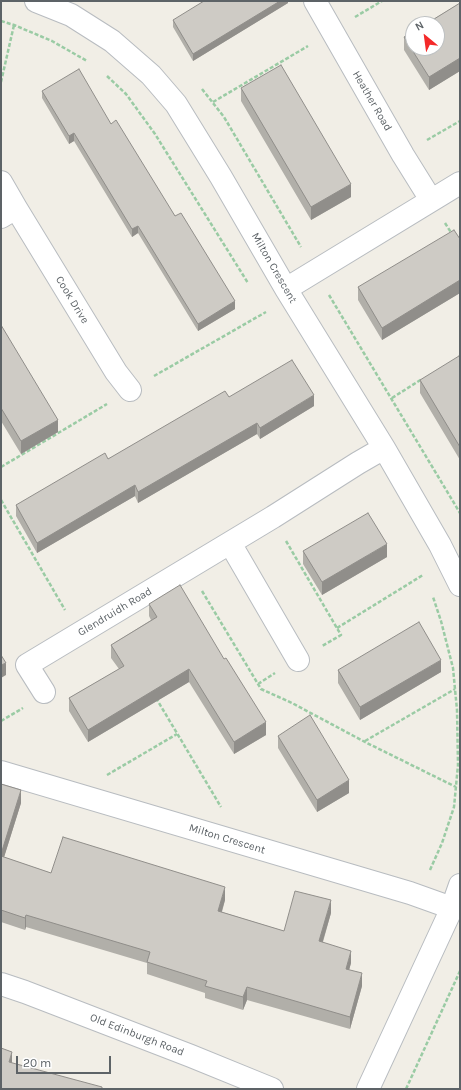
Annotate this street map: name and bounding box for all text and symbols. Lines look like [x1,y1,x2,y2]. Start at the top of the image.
north arrow [405,16,445,56]
text: N [413,18,426,34]
street label: Heather Road [349,69,395,133]
street label: Milton Crescent [248,230,300,306]
street label: Cook Drive [53,274,91,326]
street label: Glendruidh Road [76,585,154,639]
street label: Milton Crescent [187,821,267,857]
street label: Old Edinburgh Road [88,1011,186,1059]
scale bar [18,1048,113,1074]
text: 20 m [23,1056,51,1070]

